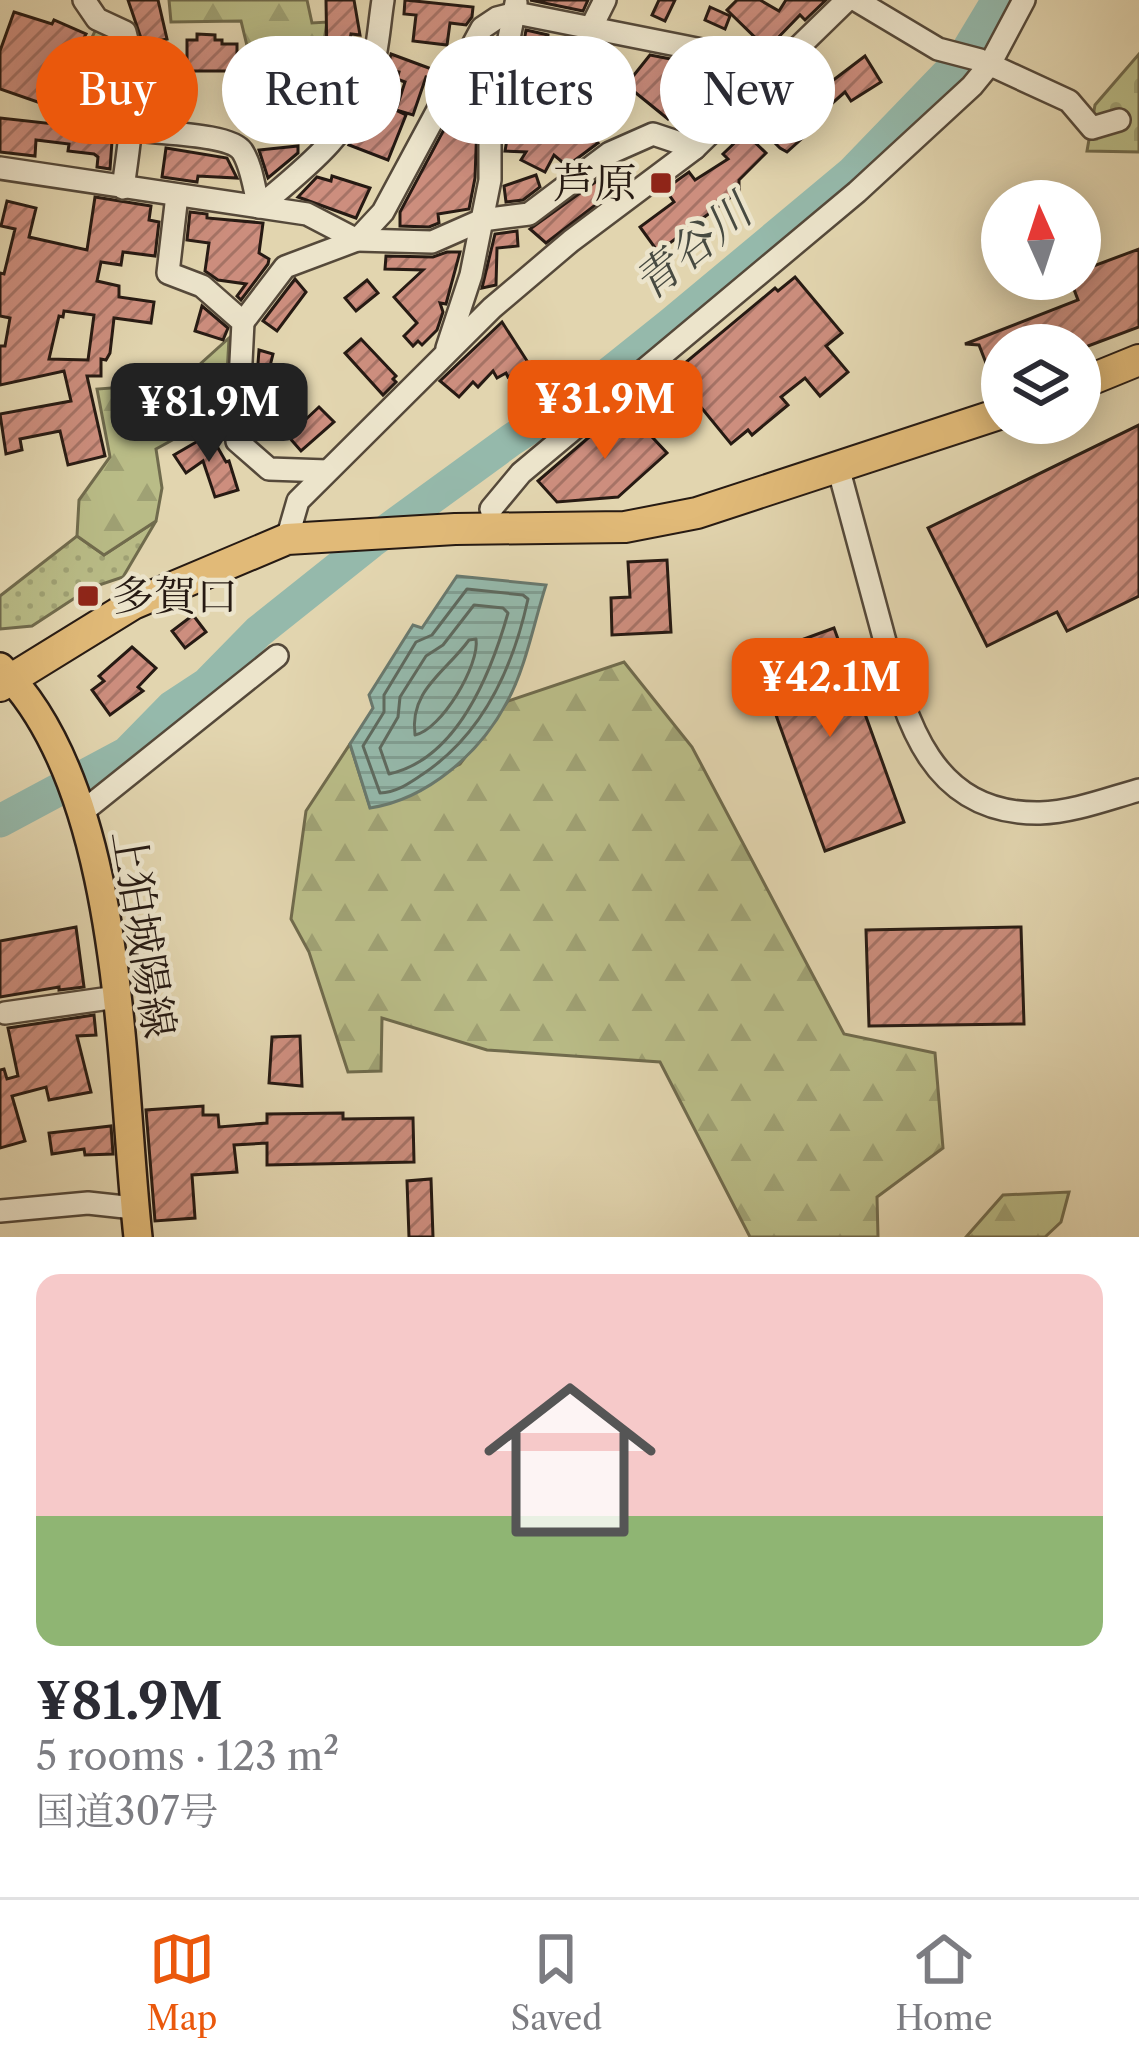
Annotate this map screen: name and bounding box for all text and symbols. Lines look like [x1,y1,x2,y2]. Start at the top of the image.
chip: Buy [36,36,198,144]
chip: Rent [222,36,401,144]
chip: Filters [425,36,636,144]
chip: New [660,36,835,144]
place label: 芦原 [553,157,637,209]
marker: 芦原 [648,170,674,196]
water label: 青谷川 [622,180,766,311]
north arrow [981,180,1101,300]
map controls [981,180,1101,444]
button: layers [981,324,1101,444]
pin: ¥31.9M [507,360,703,462]
pin: ¥81.9M [111,363,307,465]
text: ¥31.9M [535,375,675,423]
text: ¥81.9M [138,378,280,426]
place label: 多賀口 [112,570,238,622]
marker: 多賀口 [75,583,101,609]
pin: ¥42.1M [732,638,928,740]
text: ¥42.1M [759,653,901,701]
street label: 上狛城陽線 [102,826,186,1042]
icon: home [462,1352,678,1568]
text: ¥81.9M [36,1670,223,1732]
text: 5 rooms · 123 m² [36,1732,339,1780]
text: 国道307号 [36,1787,218,1835]
tab: Map [147,1926,217,2039]
tab: Saved [511,1926,602,2039]
tab: Home [895,1926,992,2039]

